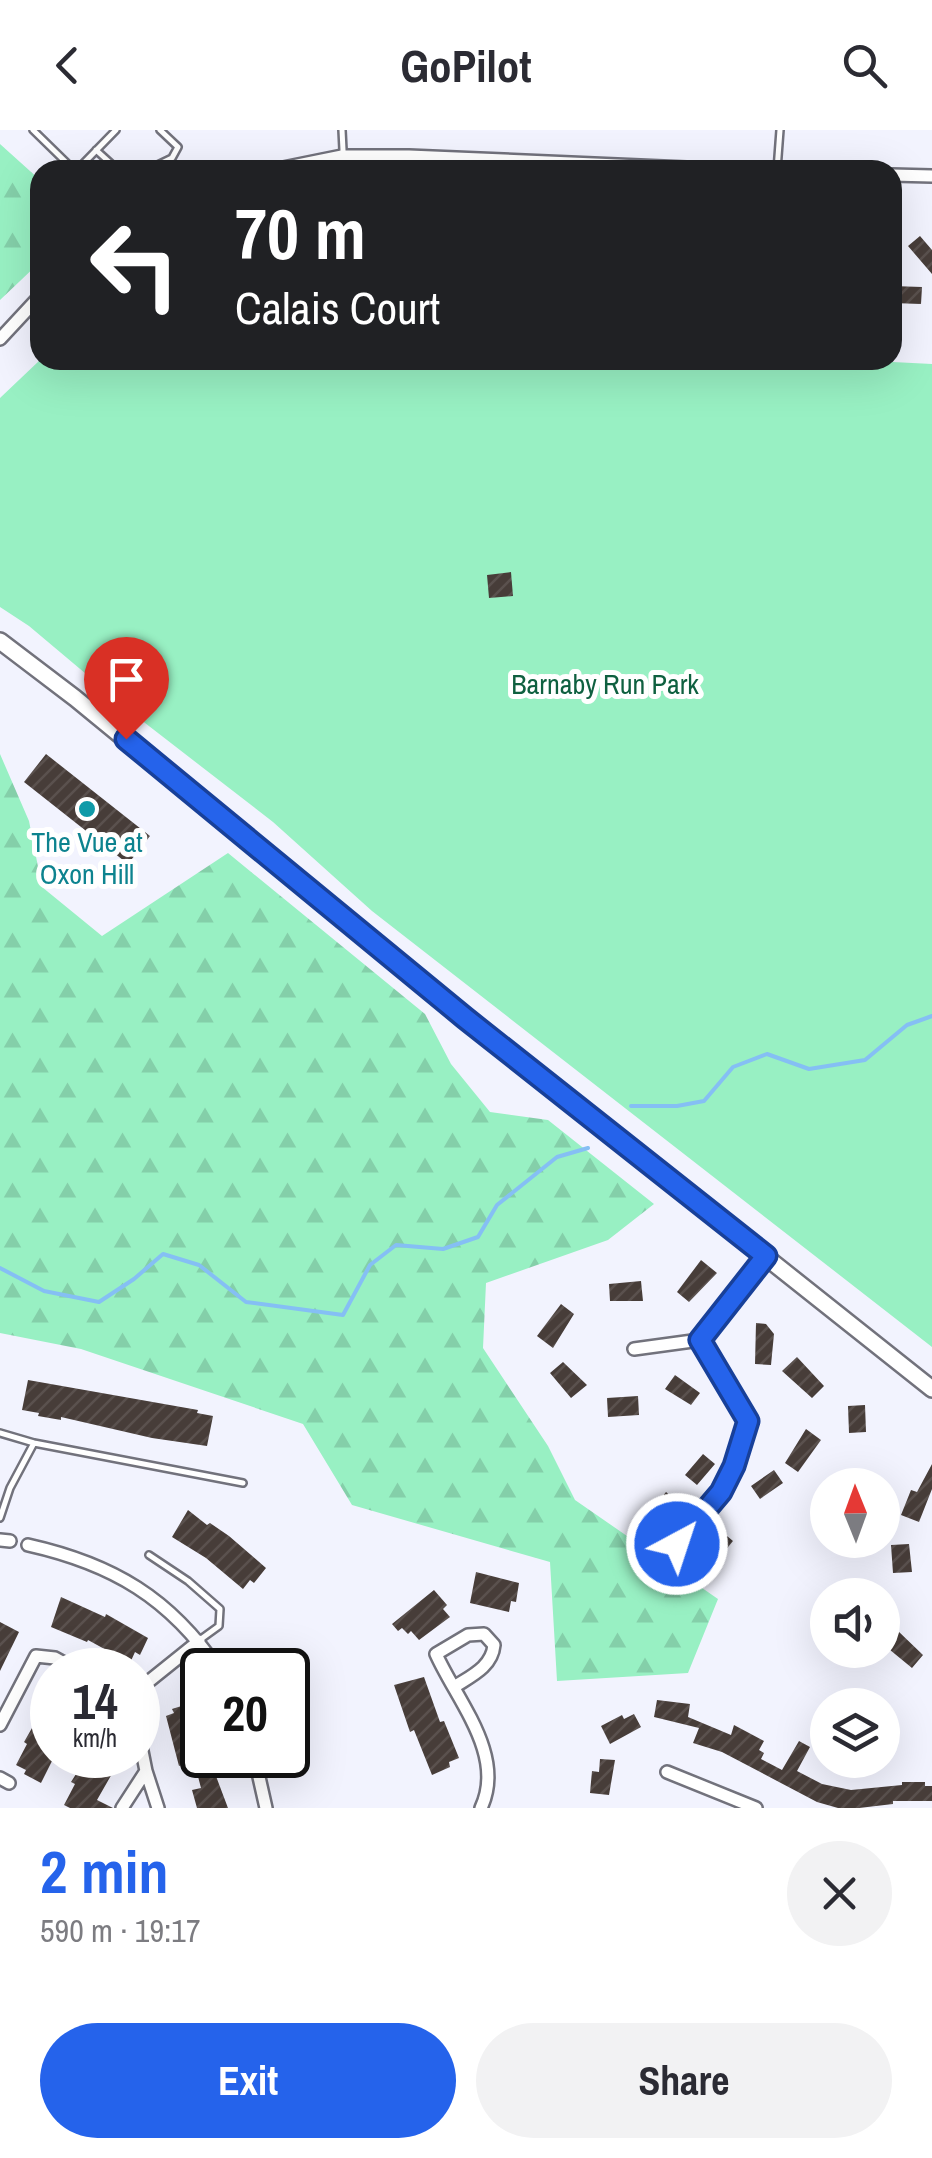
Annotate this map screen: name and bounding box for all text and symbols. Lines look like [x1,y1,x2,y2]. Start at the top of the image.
text: GoPilot [400,35,532,96]
icon: back [40,38,95,93]
icon: search [837,38,892,93]
text: 70 m [235,187,366,281]
icon: left [70,200,200,330]
text: Calais Court [235,277,440,338]
pin [84,637,169,740]
icon: arrive [99,652,154,707]
park label: Barnaby Run Park [511,665,699,703]
marker: The Vue at Oxon Hill [76,798,98,820]
place label: The Vue at Oxon Hill [31,823,143,893]
north arrow [810,1468,900,1558]
map controls [810,1468,900,1778]
position arrow [625,1492,729,1596]
button: sound [810,1578,900,1668]
speed limit sign: 20 [180,1648,310,1778]
text: 14 [72,1667,118,1735]
button: layers [810,1688,900,1778]
text: km/h [73,1721,117,1755]
text: 2 min [40,1831,169,1912]
button: close [787,1841,892,1946]
text: 590 m · 19:17 [40,1909,200,1952]
button: Exit [40,2023,456,2138]
button: Share [476,2023,892,2138]

